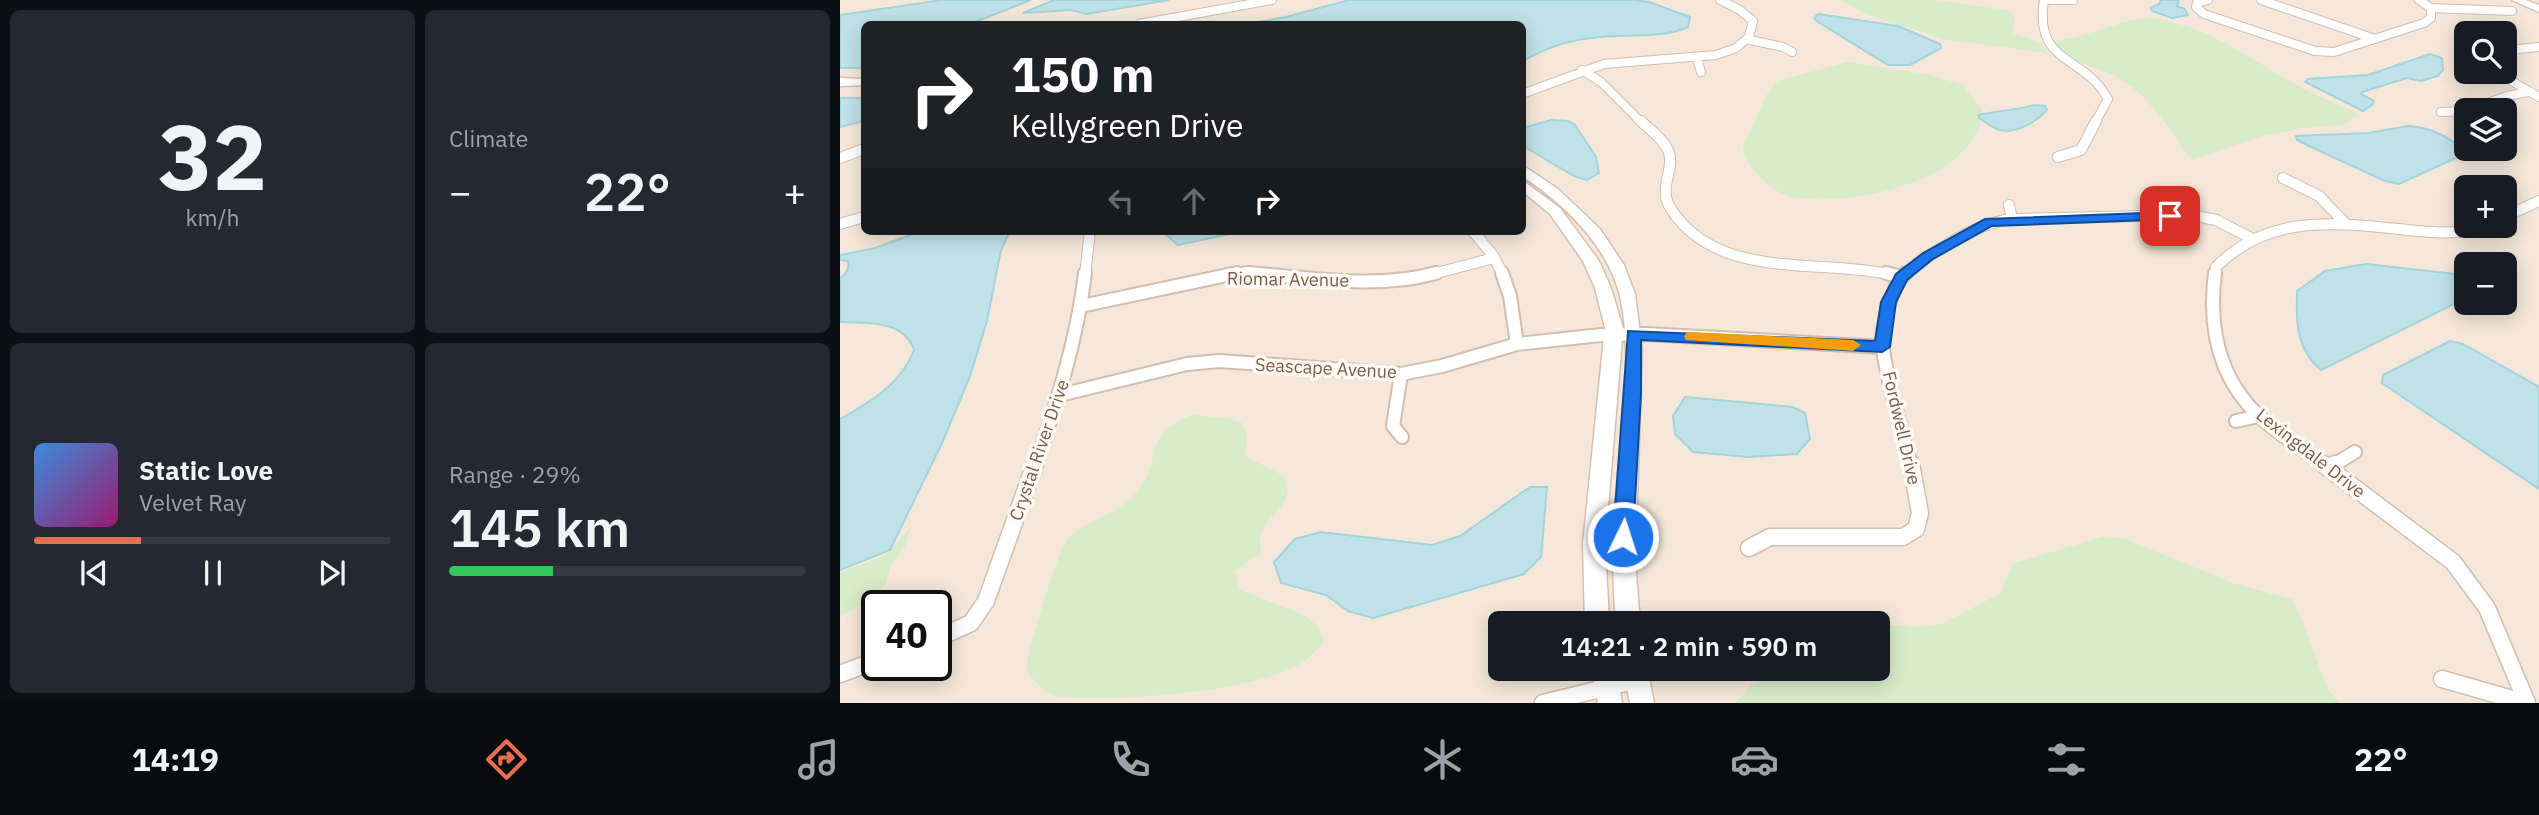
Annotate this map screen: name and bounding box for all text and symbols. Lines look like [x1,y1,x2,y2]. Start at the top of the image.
map controls [2454,21,2517,315]
button: search [2454,21,2517,84]
text: 150 m [1011,42,1155,105]
icon: right [896,49,987,140]
text: 32 [158,97,267,215]
button: layers [2454,98,2517,161]
text: Kellygreen Drive [1011,104,1244,146]
text: Climate [449,123,528,153]
text: 22° [584,158,671,225]
text: − [449,167,472,216]
text: + [783,167,806,216]
button: + [2454,175,2517,238]
icon: left [1102,182,1140,220]
icon: ahead [1175,182,1213,220]
icon: right [1248,182,1286,220]
pin [2140,186,2200,246]
icon: arrive [2151,197,2189,235]
text: km/h [185,202,240,232]
button: − [2454,252,2517,315]
street label: Riomar Avenue [1227,266,1349,292]
street label: Seascape Avenue [1254,353,1398,383]
street label: Fordwell Drive [1878,369,1926,487]
street label: Crystal River Drive [1004,376,1074,524]
street label: Lexingdale Drive [2252,403,2370,503]
text: Static Love [139,453,273,487]
text: Range · 29% [449,459,581,489]
text: Velvet Ray [139,487,246,517]
text: 145 km [449,494,630,561]
position arrow [1586,500,1660,574]
icon: previous [75,554,113,592]
icon: pause [194,554,232,592]
icon: next [313,554,351,592]
speed limit sign: 40 [861,590,952,681]
text: 14:21 · 2 min · 590 m [1561,629,1817,663]
icon: directions [482,735,531,784]
icon: music [794,735,843,784]
icon: phone [1106,735,1155,784]
icon: climate [1418,735,1467,784]
icon: car [1730,735,1779,784]
icon: filters [2042,735,2091,784]
text: 14:19 [132,738,219,780]
text: 22° [2354,738,2407,780]

